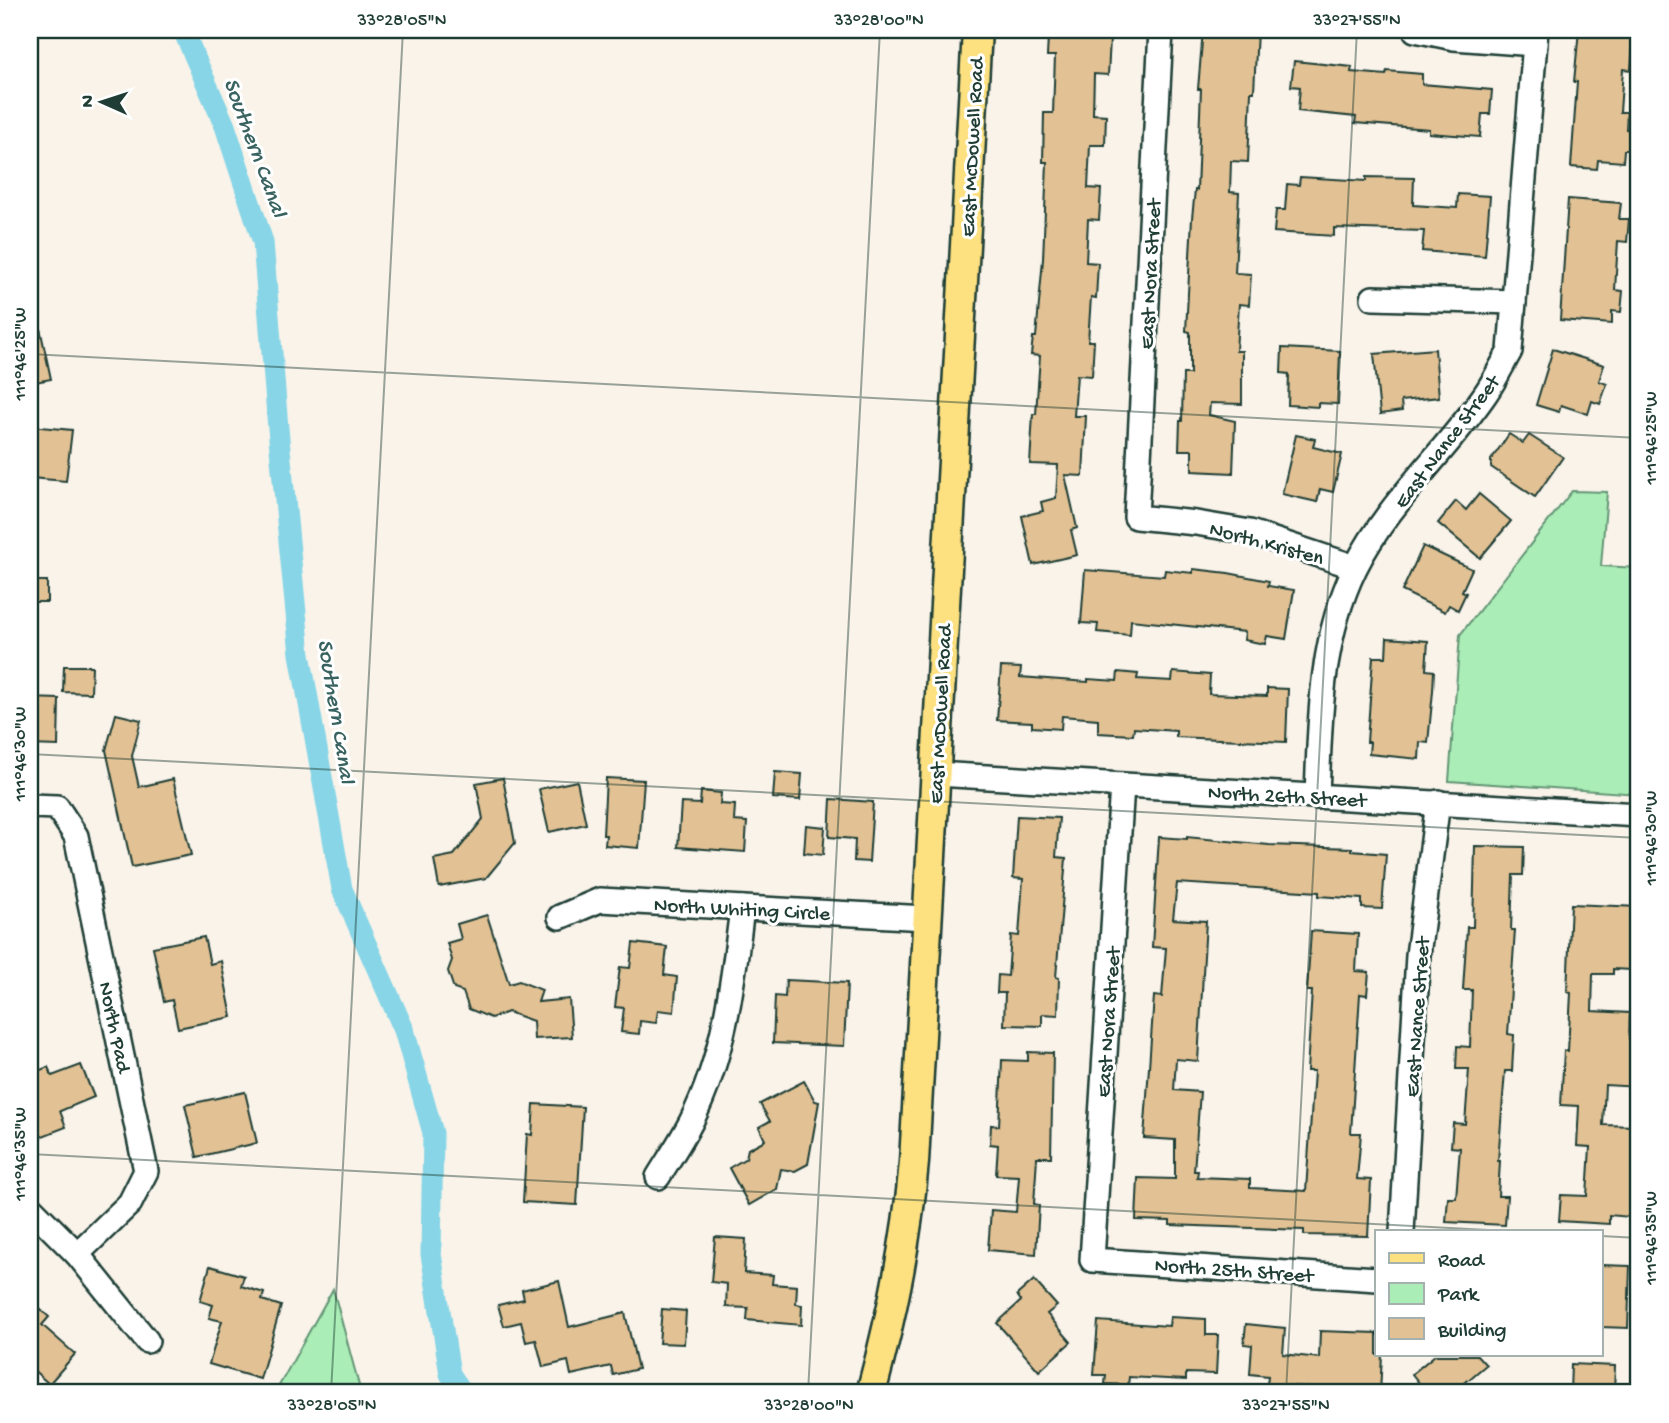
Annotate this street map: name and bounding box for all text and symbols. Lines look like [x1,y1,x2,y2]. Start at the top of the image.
text: 33°28'05"N [357,11,446,32]
text: 33°28'00"N [833,11,924,32]
text: 33°27'55"N [1312,11,1401,32]
street label: East McDowell Road [957,55,992,237]
north arrow [66,66,136,136]
water label: Southern Canal [216,75,292,223]
text: N [77,94,100,108]
street label: East Nora Street [1136,196,1169,350]
text: 111°46'25"W [11,307,32,402]
street label: East Nance Street [1391,370,1508,515]
text: 111°46'25"W [1642,391,1663,486]
street label: North Kristen [1206,518,1326,573]
street label: East McDowell Road [925,622,960,804]
water label: Southern Canal [310,638,360,787]
text: 111°46'30"W [11,707,32,802]
street label: North 26th Street [1207,782,1369,815]
text: 111°46'30"W [1642,791,1663,886]
street label: North Whiting Circle [653,894,832,929]
street label: East Nance Street [1401,934,1438,1098]
street label: East Nora Street [1093,944,1128,1098]
street label: North Pad [91,980,135,1077]
text: 111°46'35"W [11,1107,32,1202]
text: 111°46'35"W [1642,1191,1663,1286]
legend [1375,1230,1602,1356]
text: Road [1438,1250,1486,1275]
street label: North 25th Street [1154,1254,1316,1291]
text: Park [1437,1284,1481,1309]
text: Building [1437,1320,1507,1345]
text: 33°28'05"N [287,1396,376,1417]
text: 33°28'00"N [763,1396,854,1417]
text: 33°27'55"N [1241,1396,1330,1417]

